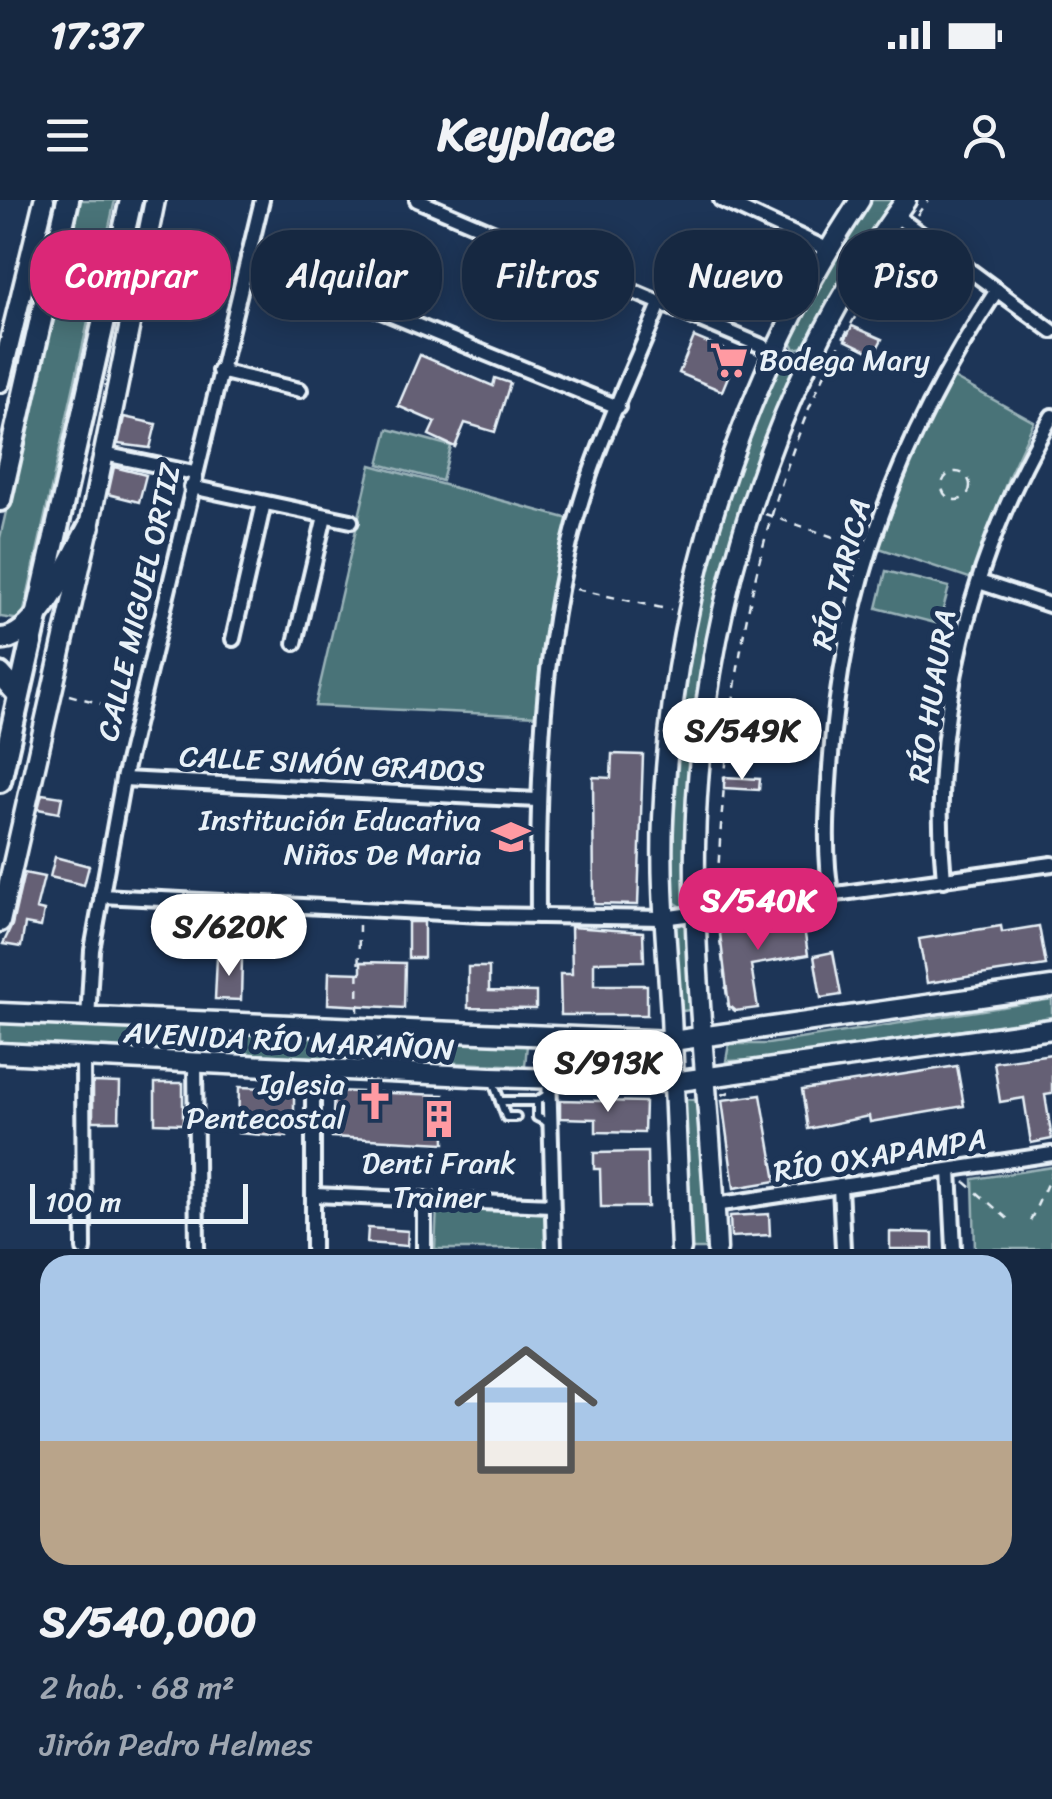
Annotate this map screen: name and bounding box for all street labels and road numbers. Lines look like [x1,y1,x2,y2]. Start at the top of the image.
street label: CALLE MIGUEL ORTIZ [81,457,197,746]
street label: RÍO TARICA [795,492,887,656]
street label: RÍO HUAURA [892,605,972,787]
street label: CALLE SIMÓN GRADOS [178,729,486,799]
street label: AVENIDA RÍO MARAÑON [121,1005,456,1077]
street label: RÍO OXAPAMPA [770,1112,990,1198]

